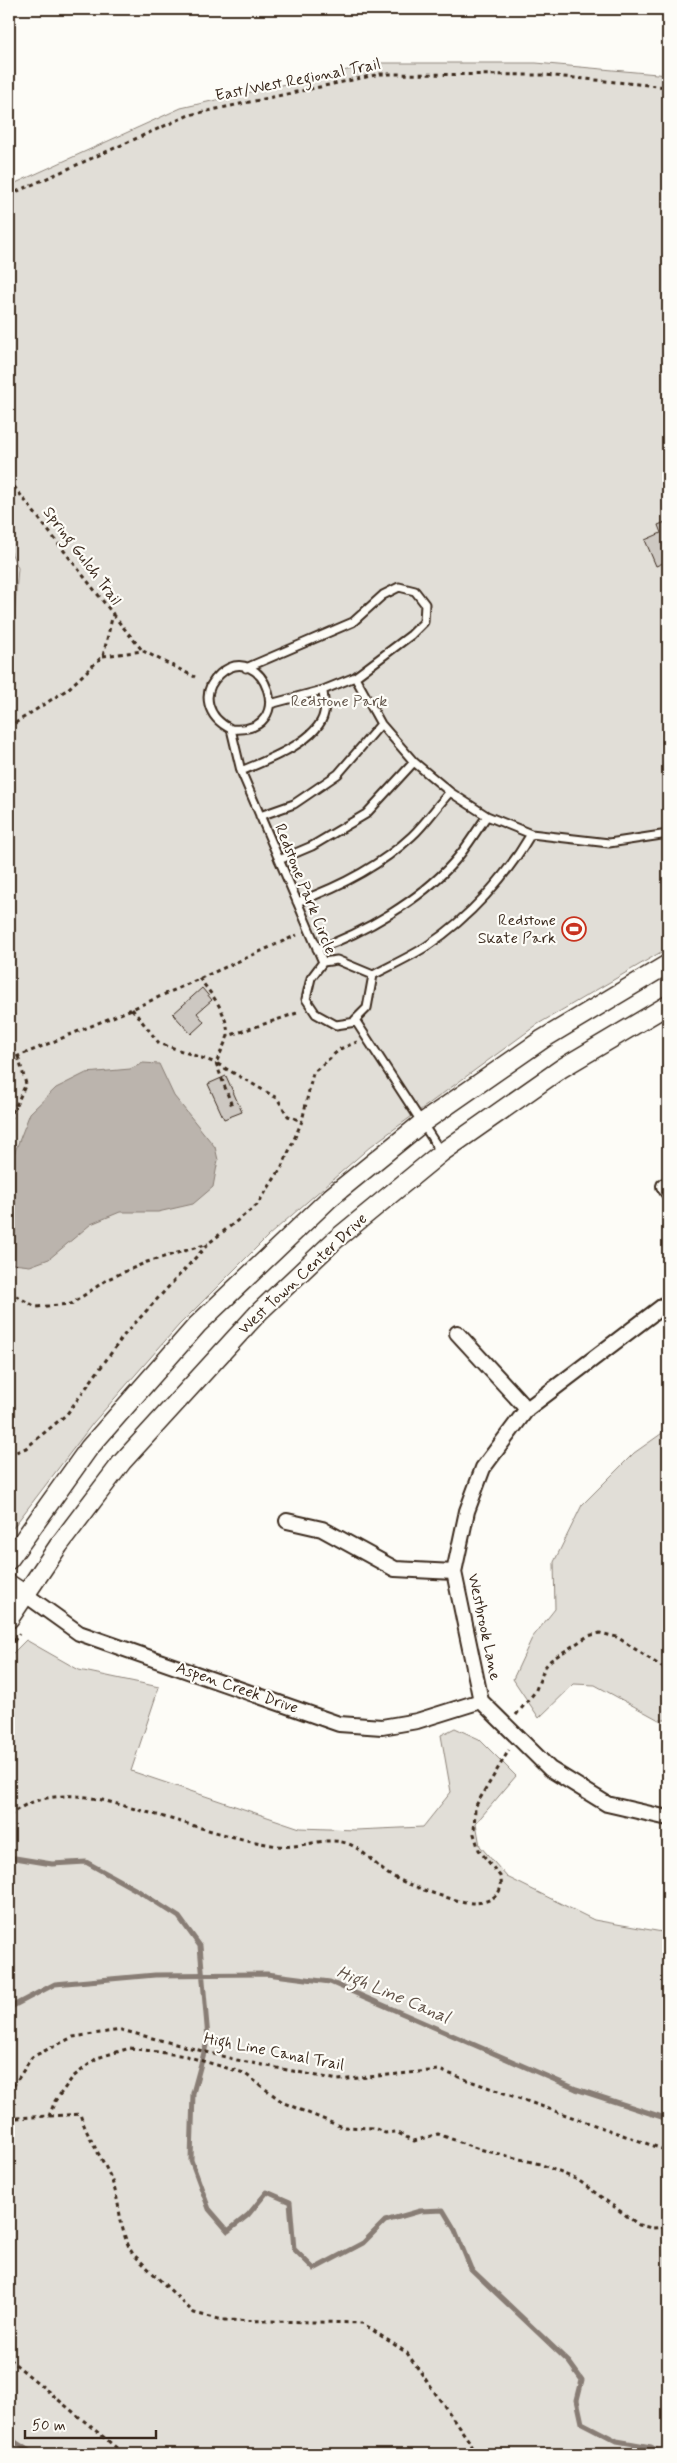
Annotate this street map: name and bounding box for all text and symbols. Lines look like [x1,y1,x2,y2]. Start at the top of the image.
street label: East/West Regional Trail [213,54,383,107]
street label: Spring Gulch Trail [37,502,126,610]
park label: Redstone Park [291,691,387,712]
street label: Redstone Park Circle [269,821,341,957]
place label: Redstone Skate Park [478,910,556,949]
sports icon: Redstone Skate Park [561,916,587,942]
street label: West Town Center Drive [234,1209,372,1339]
street label: Westbrook Lane [462,1572,506,1683]
street label: Aspen Creek Drive [173,1657,301,1719]
water label: High Line Canal [332,1960,455,2032]
street label: High Line Canal Trail [202,2028,346,2077]
scale bar [25,2408,156,2440]
text: 50 m [32,2416,66,2436]

